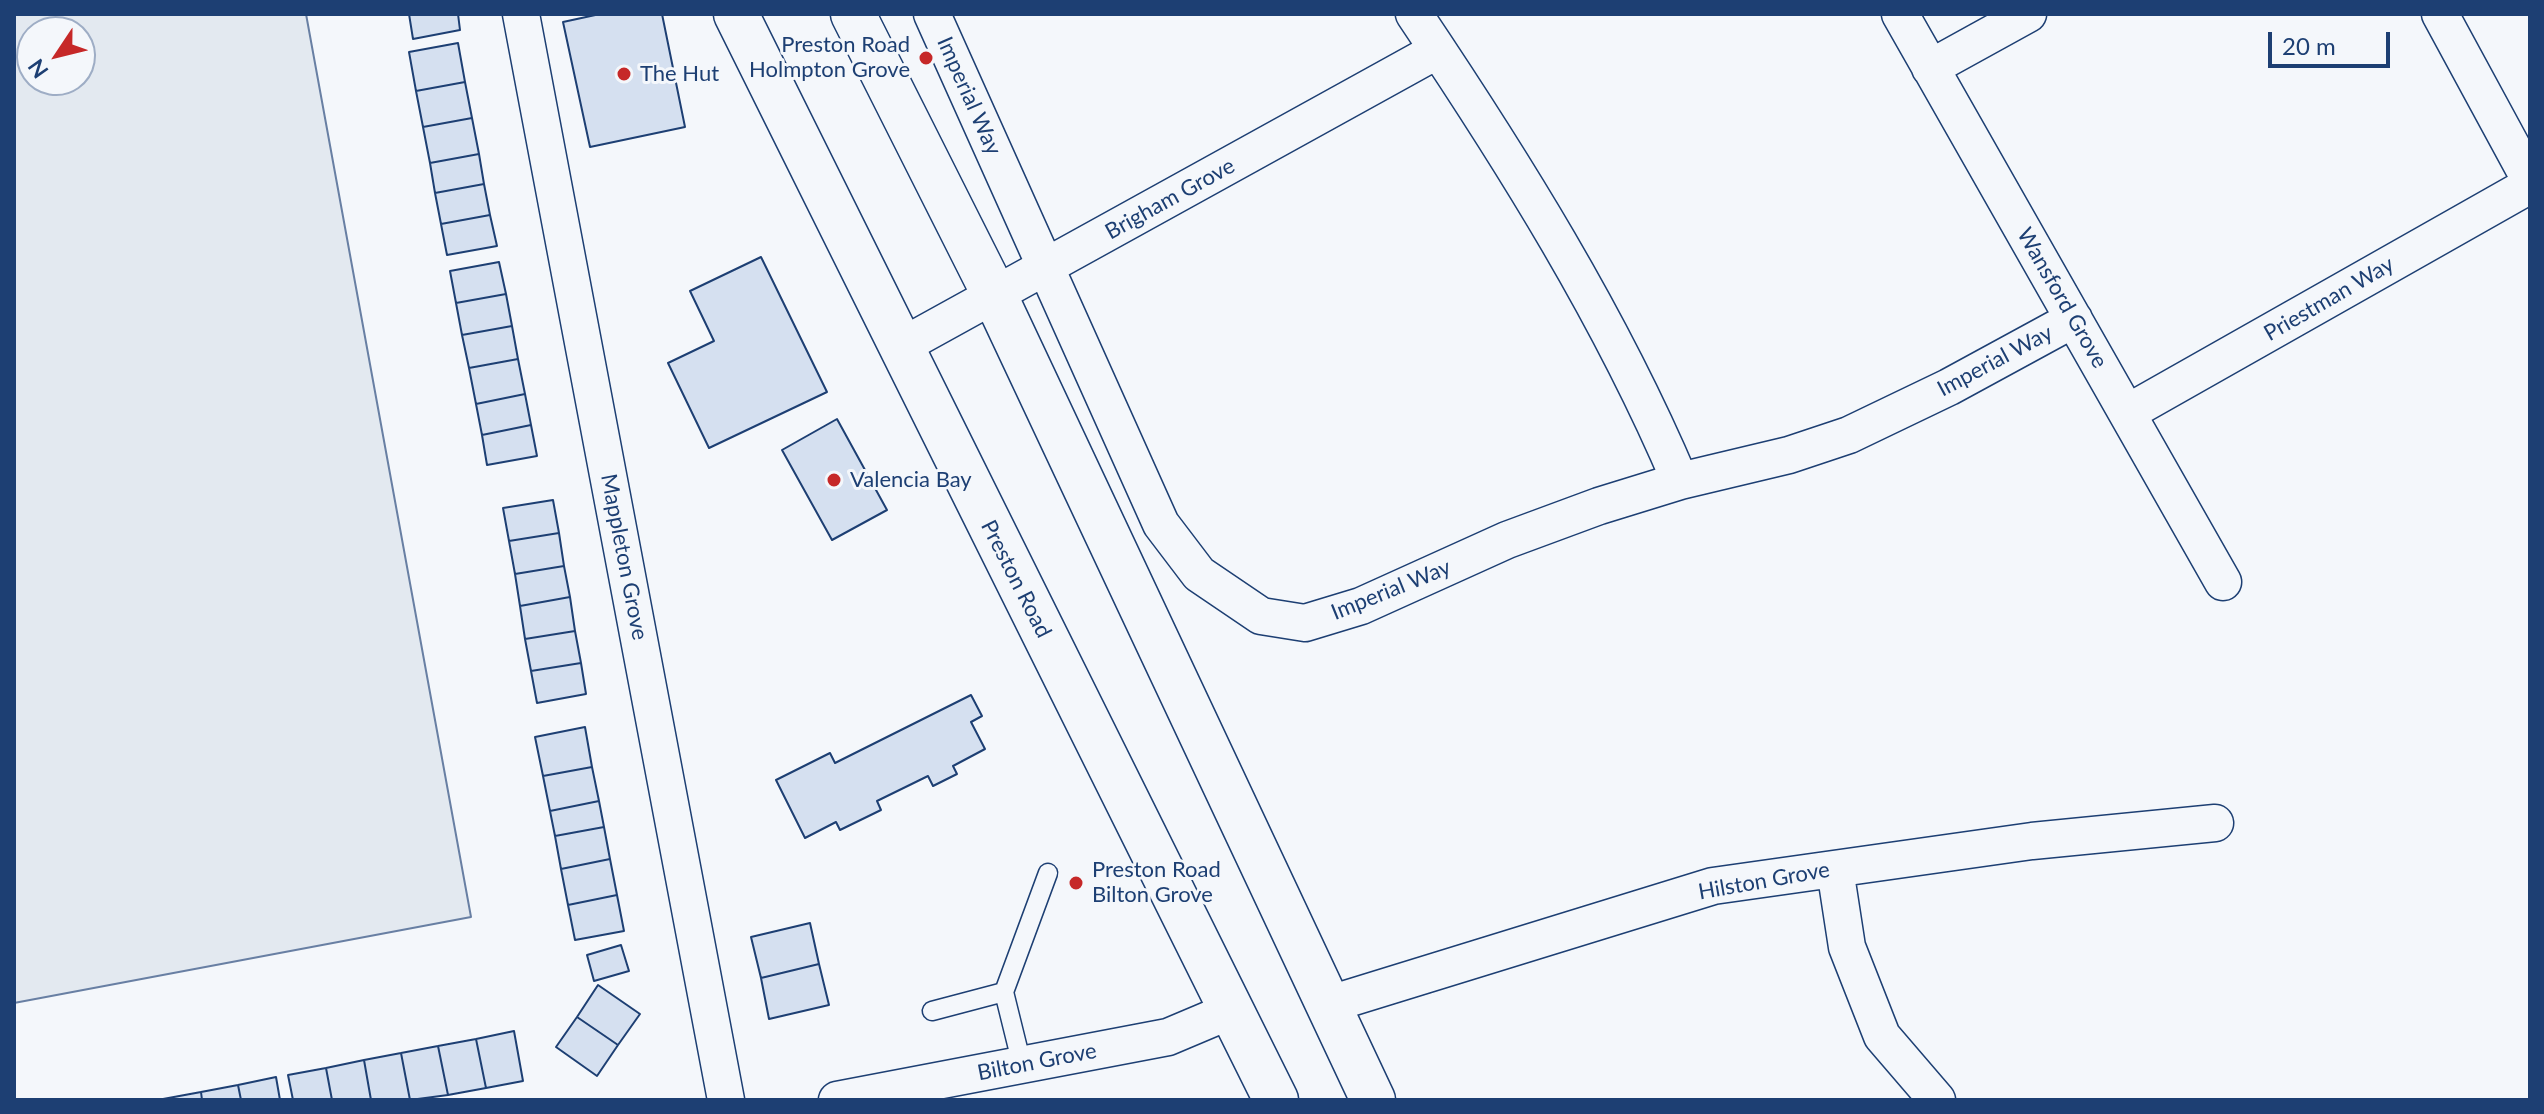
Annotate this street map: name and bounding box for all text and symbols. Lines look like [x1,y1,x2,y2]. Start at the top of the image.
north arrow [16,16,96,96]
scale bar [2272,16,2394,66]
text: 20 m [2282,31,2336,60]
place label: Preston Road Holmpton Grove [749,32,910,84]
street label: Imperial Way [931,33,1007,159]
marker: Preston Road Holmpton Grove [917,49,935,67]
text: N [22,54,53,84]
place label: The Hut [640,61,719,87]
marker: The Hut [615,65,633,83]
street label: Brigham Grove [1101,153,1239,245]
street label: Wansford Grove [2011,223,2113,373]
street label: Priestman Way [2259,251,2399,347]
street label: Imperial Way [1933,320,2057,402]
place label: Valencia Bay [850,467,972,493]
marker: Valencia Bay [825,471,843,489]
street label: Mappleton Grove [595,472,653,642]
street label: Preston Road [975,516,1057,642]
street label: Imperial Way [1327,554,1455,626]
street label: Hilston Grove [1696,856,1832,906]
place label: Preston Road Bilton Grove [1092,857,1221,908]
marker: Preston Road Bilton Grove [1067,874,1085,892]
street label: Bilton Grove [975,1038,1099,1086]

